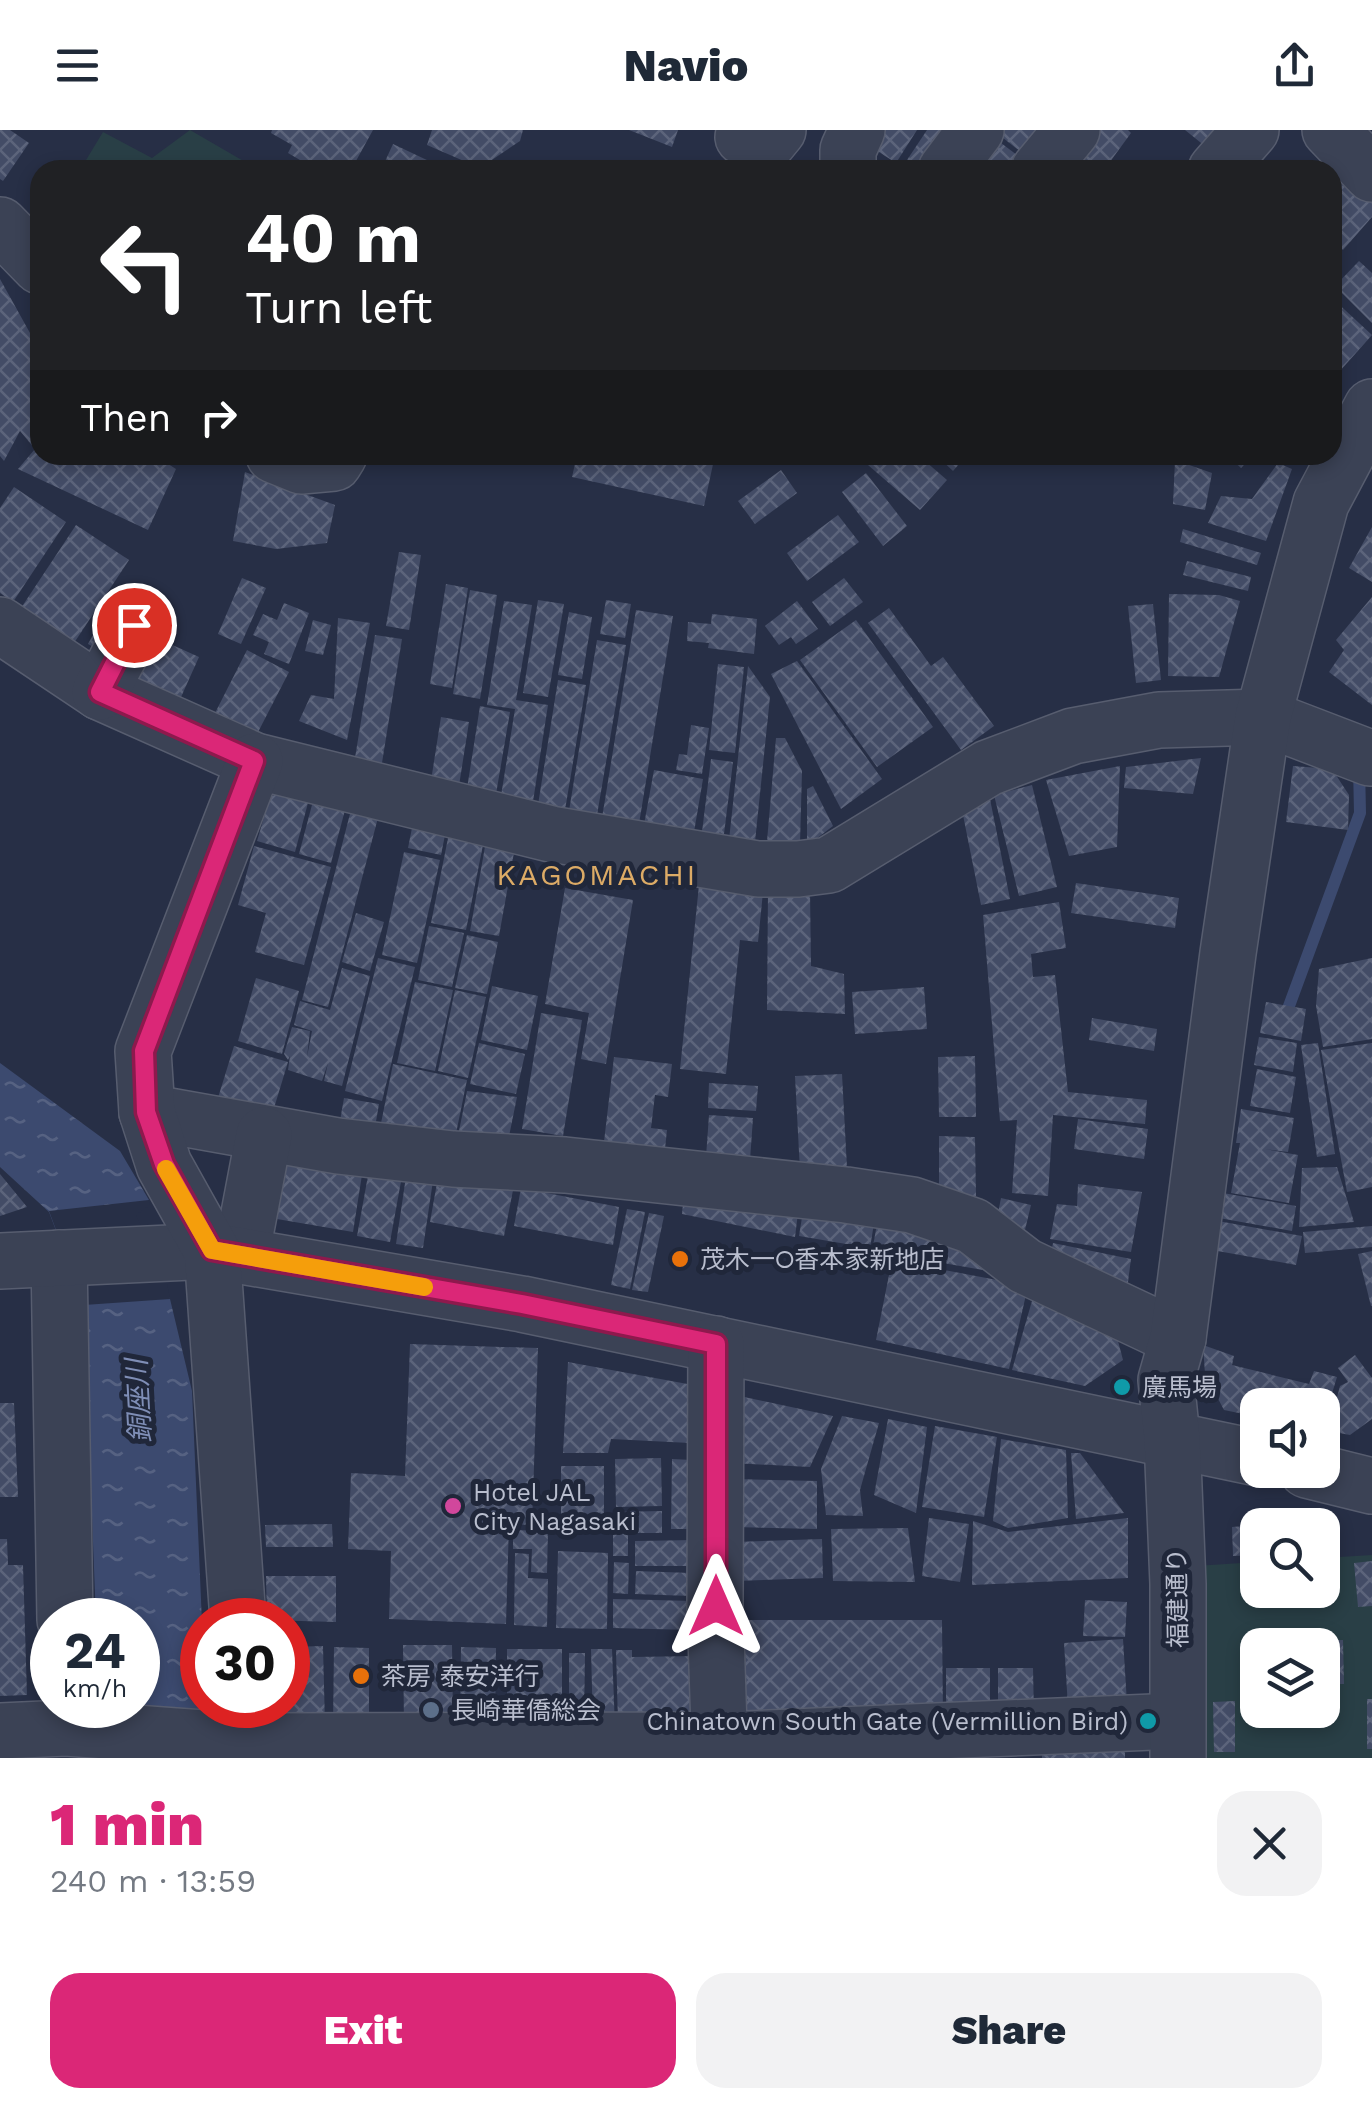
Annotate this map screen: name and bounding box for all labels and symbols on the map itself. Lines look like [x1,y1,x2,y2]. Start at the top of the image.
pin [92,583,177,668]
district label: KAGOMACHI [496,857,698,892]
place label: 茂木一○香本家新地店 [700,1245,945,1274]
marker: 茂木一○香本家新地店 [669,1248,691,1270]
water label: 銅座川 [120,1355,157,1444]
place label: 廣馬場 [1142,1373,1217,1402]
marker: 廣馬場 [1111,1376,1133,1398]
place label: Hotel JAL City Nagasaki [473,1478,636,1536]
marker: Hotel JAL City Nagasaki [442,1495,464,1517]
street label: 福建通り [1162,1548,1193,1648]
position arrow [664,1554,768,1658]
speed limit sign: 30 [180,1598,310,1728]
place label: 茶房 泰安洋行 [381,1662,540,1691]
marker: 茶房 泰安洋行 [350,1665,372,1687]
place label: 長崎華僑総会 [451,1696,601,1725]
marker: 長崎華僑総会 [420,1699,442,1721]
place label: Chinatown South Gate (Vermillion Bird) [646,1707,1128,1736]
marker: Chinatown South Gate (Vermillion Bird) [1137,1710,1159,1732]

